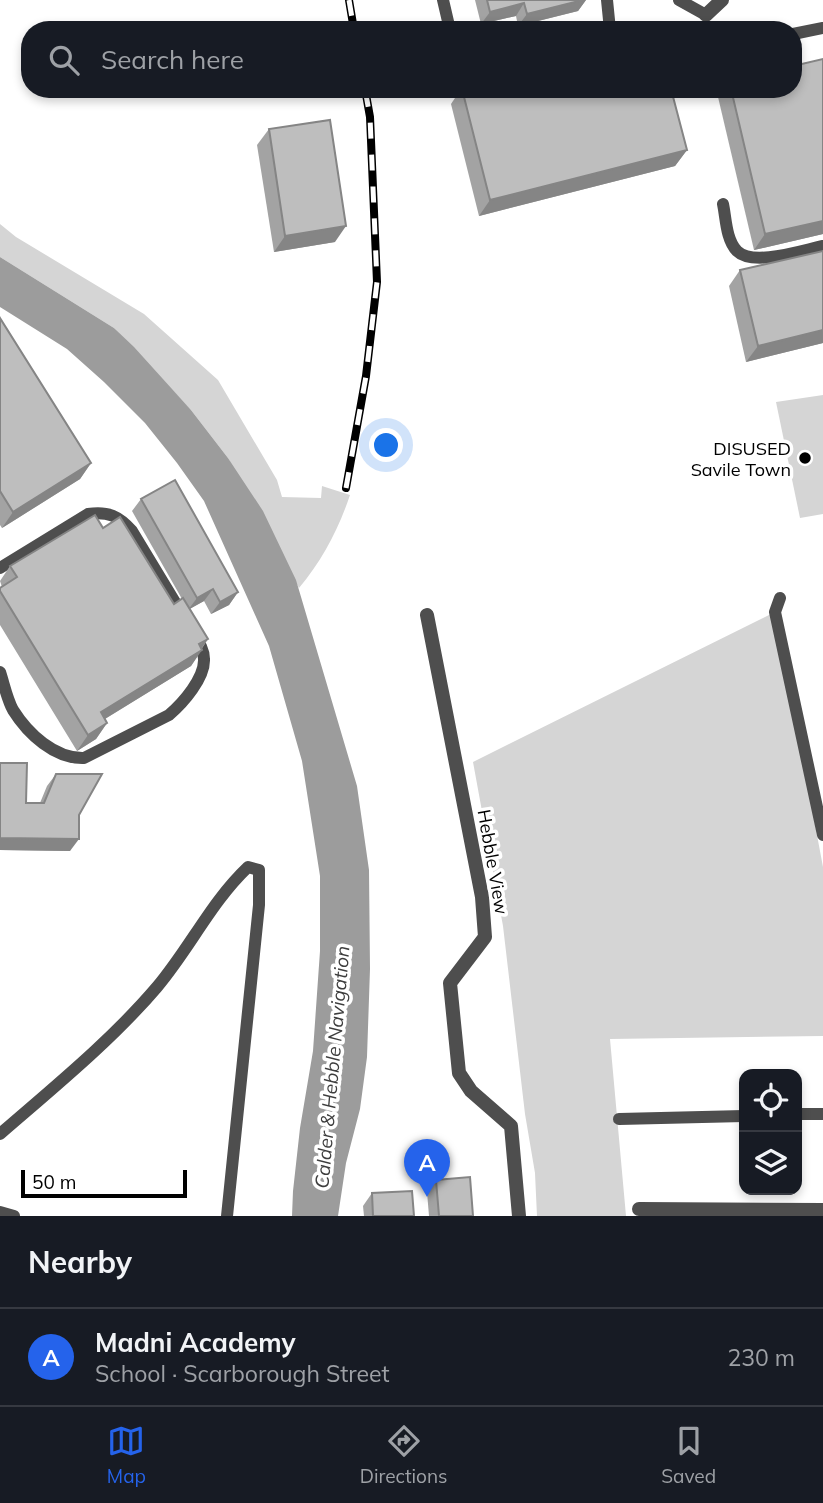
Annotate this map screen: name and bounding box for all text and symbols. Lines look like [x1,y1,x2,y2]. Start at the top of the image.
search box [21,21,802,98]
icon: search [45,41,83,79]
text: Search here [101,43,244,76]
your location [369,428,403,462]
place label: DISUSED Savile Town [691,437,791,481]
marker: DISUSED Savile Town [797,450,813,466]
street label: Hebble View [472,808,514,917]
water label: Calder & Hebble Navigation [309,945,355,1189]
map controls [739,1069,802,1195]
button: locate [739,1069,802,1132]
button: layers [739,1132,802,1195]
pin: A [404,1139,450,1197]
scale bar [21,1167,187,1199]
text: 50 m [32,1170,76,1194]
text: Nearby [28,1243,132,1281]
text: Madni Academy [95,1326,296,1359]
text: A [42,1343,60,1372]
text: 230 m [727,1343,795,1372]
text: School · Scarborough Street [95,1359,390,1388]
tab: Map [107,1422,146,1488]
tab: Directions [360,1422,448,1488]
tab: Saved [661,1422,716,1488]

